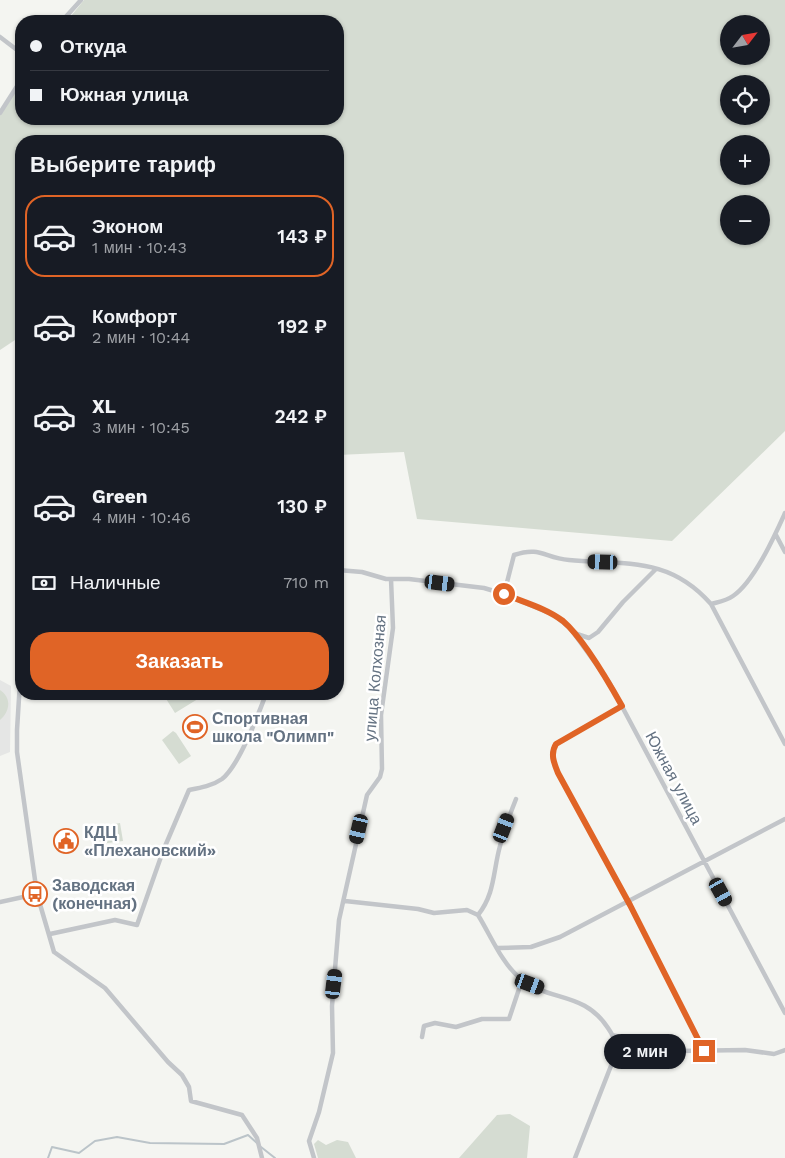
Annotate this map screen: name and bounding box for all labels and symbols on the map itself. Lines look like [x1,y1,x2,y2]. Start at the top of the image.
north arrow [720,15,770,65]
car [587,554,618,570]
car [424,574,455,592]
route start [493,583,515,605]
street label: улица Колхозная [360,614,390,742]
place label: Спортивная школа "Олимп" [212,709,334,746]
sports icon: Спортивная школа "Олимп" [182,714,208,740]
street label: Южная улица [642,728,707,828]
car [491,811,516,845]
car [348,813,369,845]
place label: КДЦ «Плехановский» [84,823,216,860]
public building icon: КДЦ «Плехановский» [53,828,79,854]
car [707,875,734,909]
place label: Заводская (конечная) [52,876,137,913]
bus stop icon: Заводская (конечная) [22,881,48,907]
car [324,968,343,1000]
car [513,972,546,996]
callout: 2 мин [604,1034,686,1068]
route end [693,1040,715,1062]

